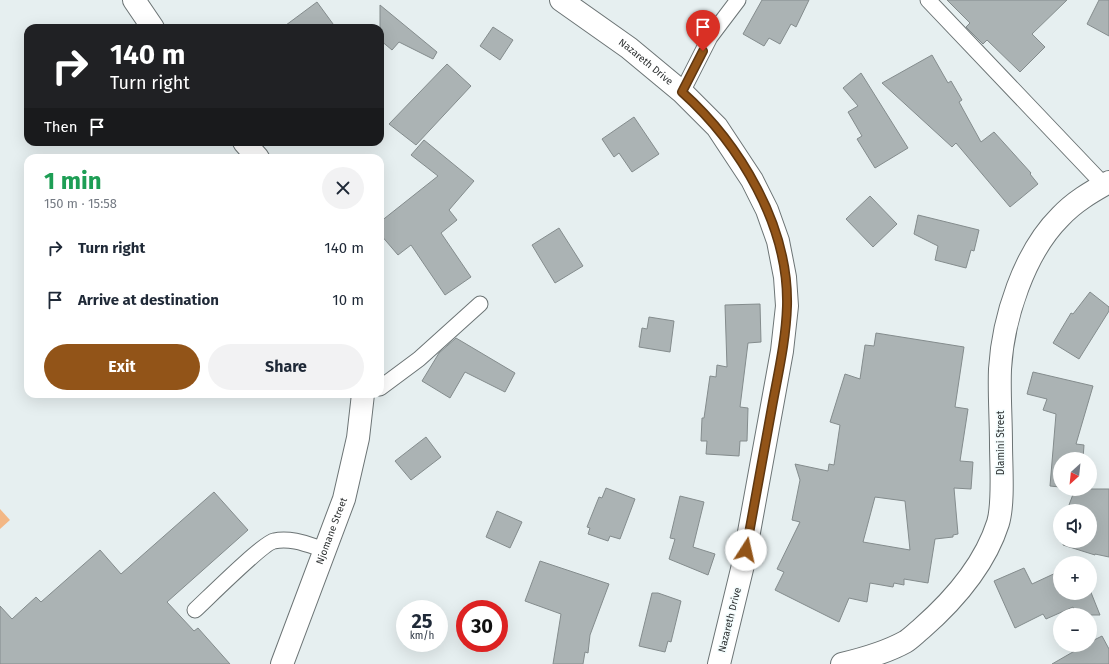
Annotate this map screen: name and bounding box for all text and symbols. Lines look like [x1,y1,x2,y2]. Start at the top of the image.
pin [686,10,720,51]
icon: arrive [692,16,714,38]
street label: Nazareth Drive [616,36,675,88]
text: 140 m [110,38,186,71]
icon: right [44,40,96,92]
text: Turn right [110,72,190,94]
icon: arrive [86,116,108,138]
text: Then [44,118,78,136]
text: 1 min [44,167,102,195]
button: close [322,167,364,209]
text: 150 m · 15:58 [44,196,117,211]
icon: right [44,237,66,259]
text: Turn right [78,239,145,257]
text: 140 m [324,239,364,257]
icon: arrive [44,289,66,311]
text: Arrive at destination [78,291,219,309]
text: 10 m [332,291,364,309]
button: Exit [44,344,200,390]
button: Share [208,344,364,390]
street label: Dlamini Street [995,410,1007,475]
north arrow [1053,452,1097,496]
map controls [1053,452,1097,652]
street label: Njomane Street [314,496,350,566]
button: sound [1053,504,1097,548]
position arrow [725,529,767,571]
button: + [1053,556,1097,600]
street label: Nazareth Drive [716,586,744,654]
speed limit sign: 30 [456,600,508,652]
button: − [1053,608,1097,652]
text: 25 [411,609,433,633]
text: km/h [410,630,434,642]

